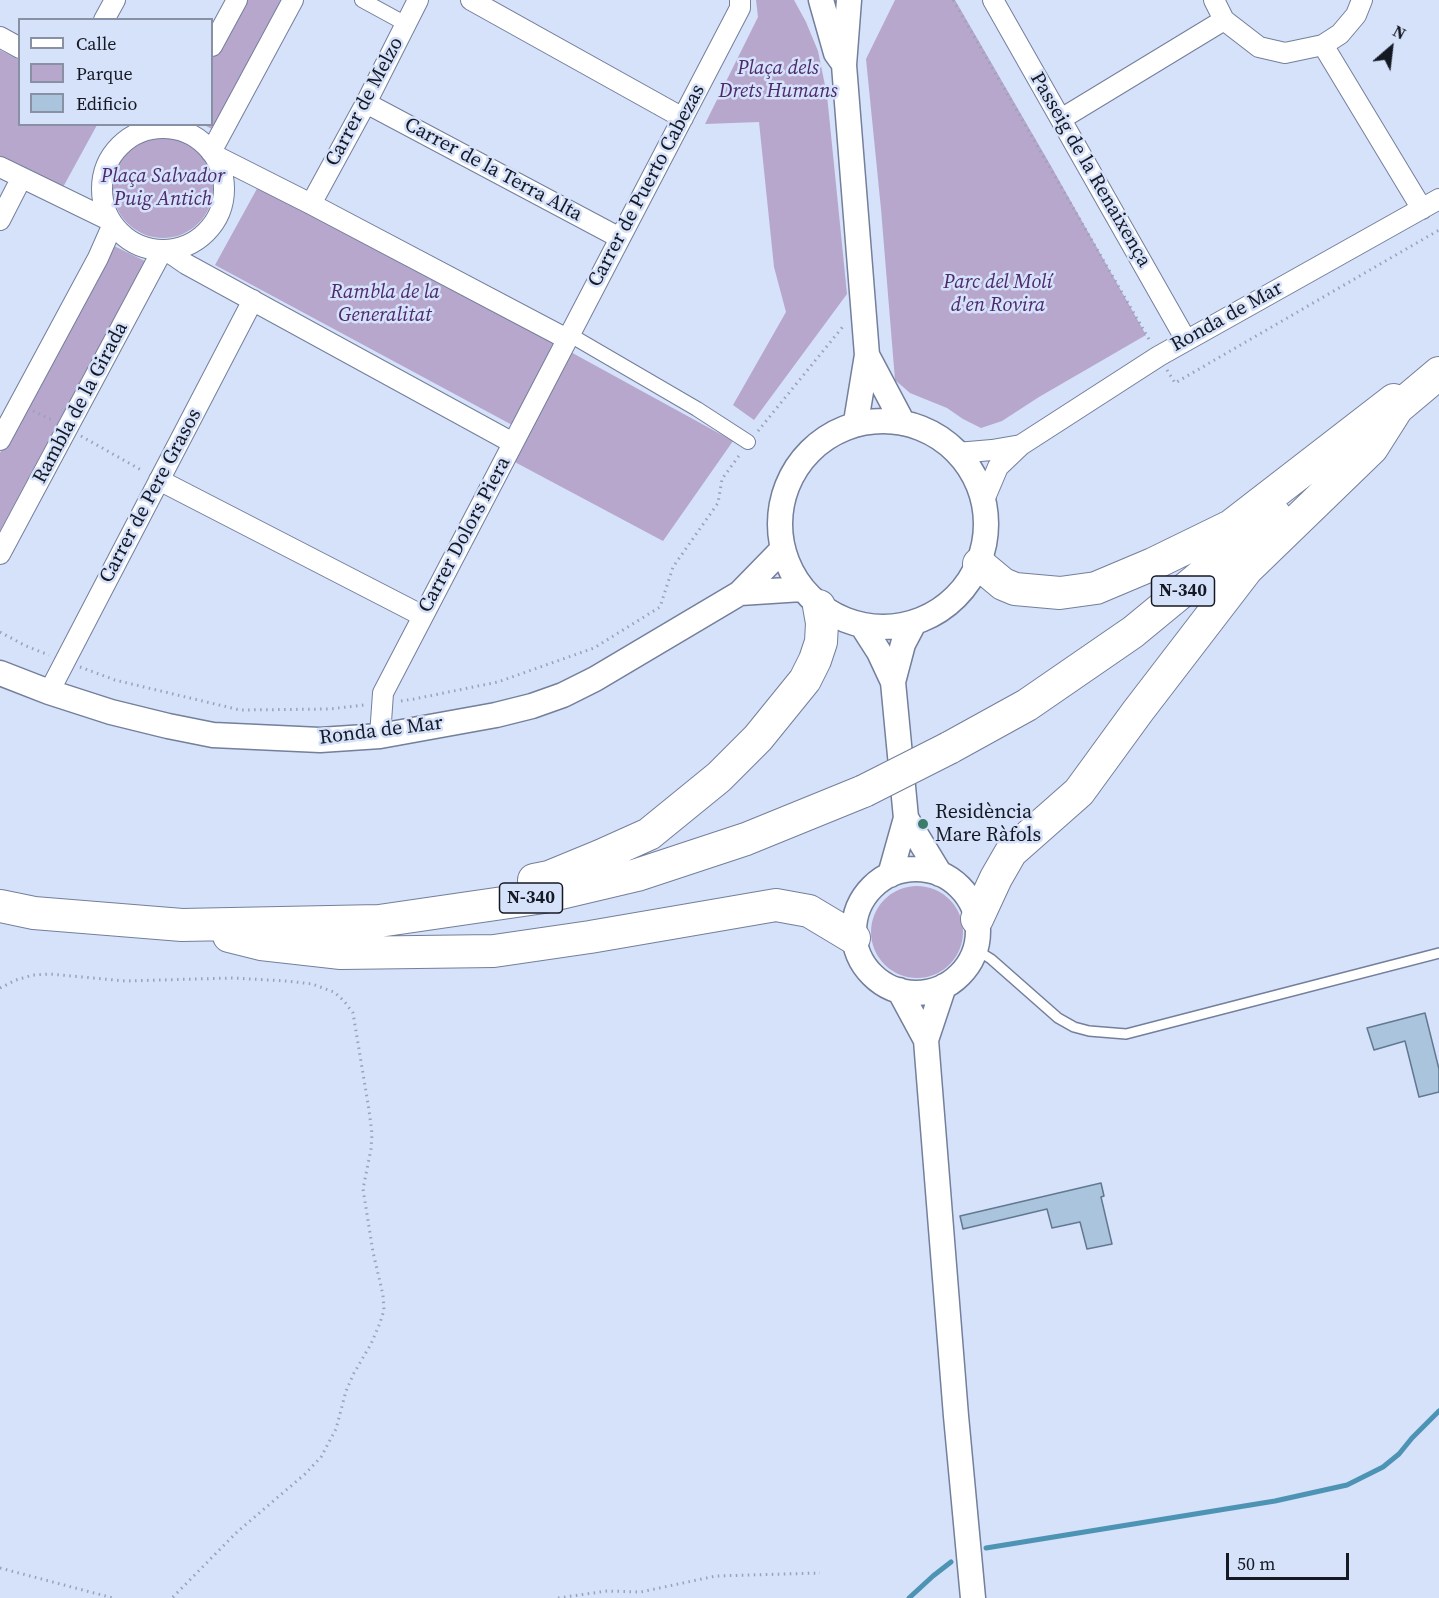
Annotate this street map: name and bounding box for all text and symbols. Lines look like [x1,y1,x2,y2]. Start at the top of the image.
legend [18,18,213,126]
north arrow [1361,18,1421,78]
text: N [1389,20,1410,45]
text: Calle [76,31,116,56]
street label: Carrer de Melzo [321,33,409,171]
park label: Plaça dels Drets Humans [718,57,838,104]
text: Parque [76,61,133,86]
street label: Passeig de la Renaixença [1024,68,1156,272]
street label: Carrer de Puerto Cabezas [583,81,711,291]
text: Edificio [76,91,137,116]
street label: Carrer de la Terra Alta [400,113,586,227]
park label: Plaça Salvador Puig Antich [101,165,225,212]
park label: Parc del Molí d'en Rovira [943,271,1053,318]
street label: Ronda de Mar [1167,276,1287,358]
park label: Rambla de la Generalitat [330,281,440,328]
street label: Rambla de la Girada [28,318,134,488]
street label: Carrer de Pere Grasos [95,405,207,587]
street label: Carrer Dolors Piera [414,453,516,617]
road number: N-340 [1152,576,1214,606]
street label: Ronda de Mar [318,712,444,750]
place label: Residència Mare Ràfols [935,801,1041,848]
marker: Residència Mare Ràfols [916,817,930,831]
road number: N-340 [500,883,562,913]
scale bar [1229,1541,1352,1579]
text: 50 m [1237,1551,1275,1576]

